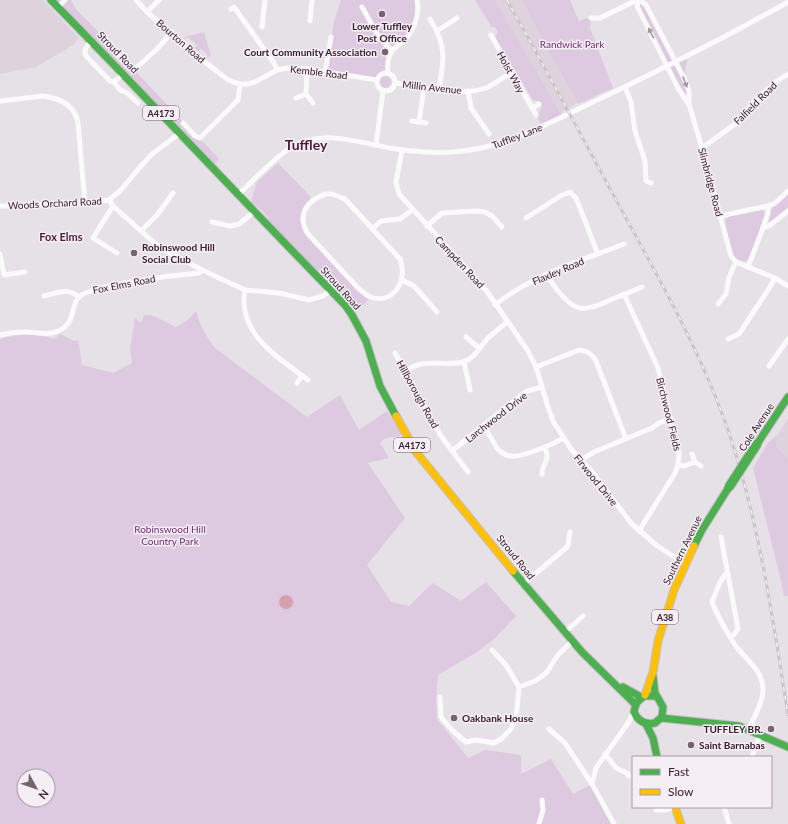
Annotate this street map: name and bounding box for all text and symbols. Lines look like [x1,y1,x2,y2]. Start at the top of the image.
marker: Lower Tuffley Post Office [377,9,387,19]
street label: Bourton Road [154,17,208,65]
place label: Lower Tuffley Post Office [352,20,413,44]
one-way arrow [648,27,654,39]
street label: Stroud Road [95,28,141,76]
park label: Randwick Park [540,38,605,50]
place label: Court Community Association [244,46,377,58]
marker: Court Community Association [380,47,390,57]
street label: Holst Way [495,49,528,96]
street label: Kemble Road [290,63,348,81]
one-way arrow [683,76,689,88]
street label: Millin Avenue [402,78,462,96]
street label: Falfield Road [731,79,779,127]
road number: A4173 [143,106,179,120]
street label: Tuffley Lane [490,121,544,151]
district label: Tuffley [285,136,328,153]
street label: Slimbridge Road [696,146,726,218]
street label: Woods Orchard Road [8,195,102,211]
district label: Fox Elms [39,230,83,243]
street label: Campden Road [433,234,487,290]
place label: Robinswood Hill Social Club [142,241,215,265]
marker: Robinswood Hill Social Club [129,248,139,258]
street label: Flaxley Road [530,255,586,287]
street label: Stroud Road [319,264,363,312]
street label: Fox Elms Road [92,272,156,296]
street label: Hillborough Road [394,358,442,430]
street label: Birchwood Fields [654,376,684,452]
street label: Larchwood Drive [463,389,529,445]
street label: Cole Avenue [736,401,776,453]
road number: A4173 [394,438,430,452]
street label: Firwood Drive [572,452,620,508]
street label: Southern Avenue [660,513,704,587]
park label: Robinswood Hill Country Park [134,523,206,547]
street label: Stroud Road [494,532,538,582]
road number: A38 [652,610,678,624]
place label: Oakbank House [462,712,534,724]
marker: Oakbank House [449,713,459,723]
place label: TUFFLEY BR. [703,723,763,735]
marker: TUFFLEY BR. [766,724,776,734]
place label: Saint Barnabas [699,739,766,751]
marker: Saint Barnabas [686,740,696,750]
legend [632,756,772,808]
text: Fast [668,764,690,779]
north arrow [16,768,56,808]
text: Slow [668,784,694,799]
text: N [36,787,52,802]

